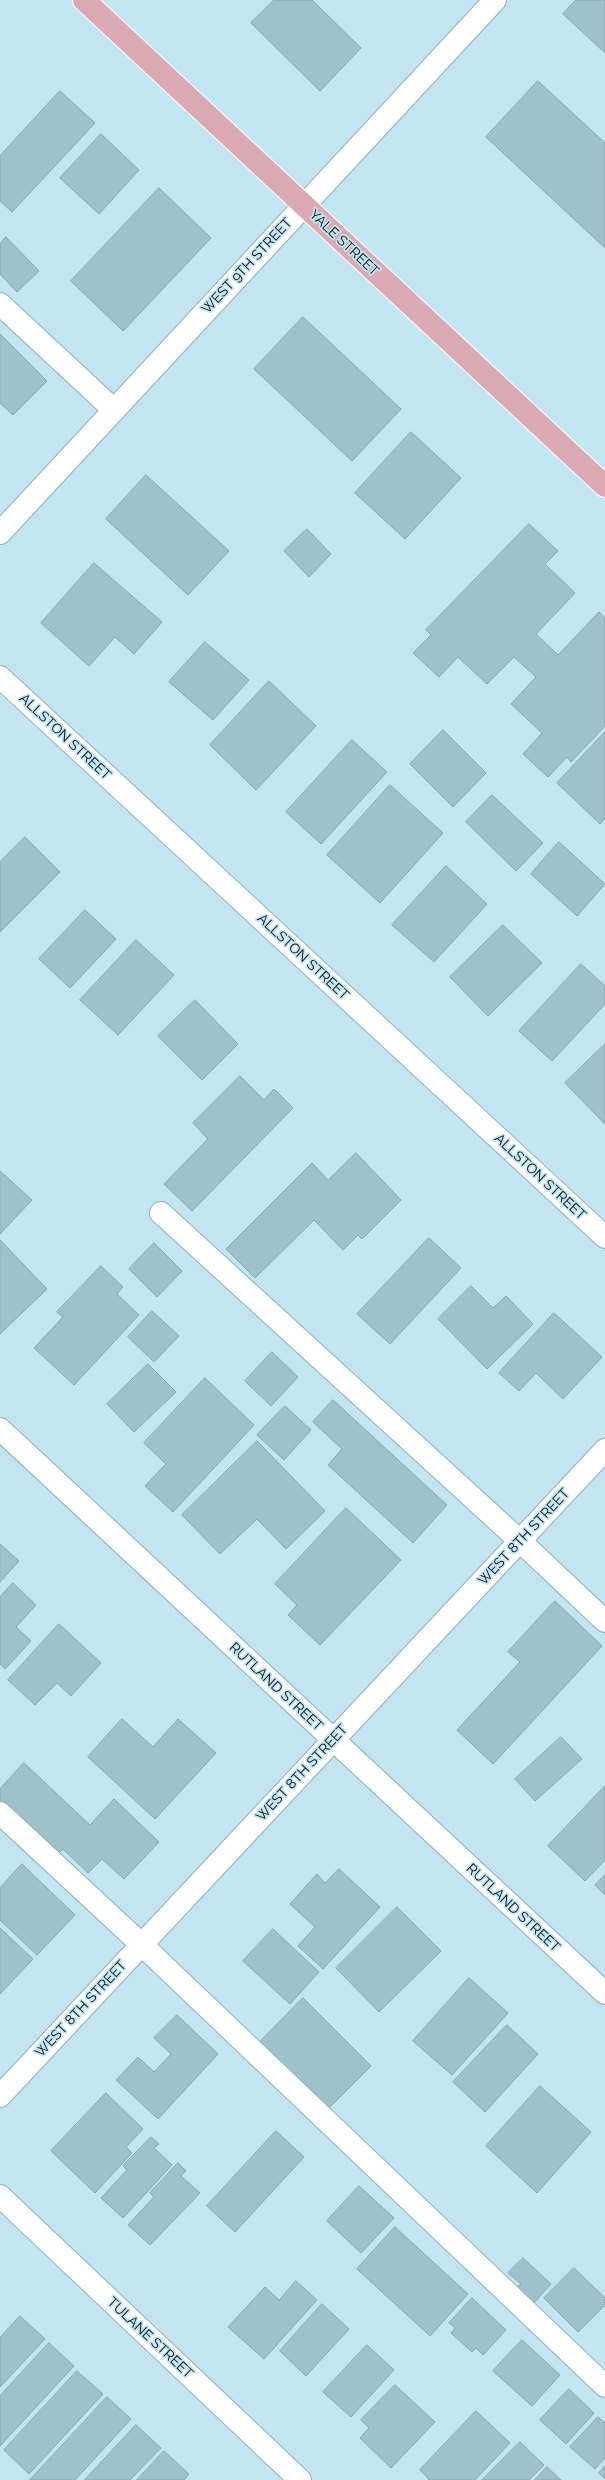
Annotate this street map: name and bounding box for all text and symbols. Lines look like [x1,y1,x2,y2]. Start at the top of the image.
street label: YALE STREET [306,206,382,280]
street label: WEST 9TH STREET [198,215,296,317]
street label: ALLSTON STREET [16,690,114,784]
street label: ALLSTON STREET [254,910,352,1004]
street label: ALLSTON STREET [491,1130,589,1224]
street label: WEST 8TH STREET [475,1485,573,1589]
street label: RUTLAND STREET [226,1639,326,1735]
street label: WEST 8TH STREET [253,1721,351,1825]
street label: RUTLAND STREET [463,1860,563,1956]
street label: WEST 8TH STREET [32,1957,130,2061]
street label: TULANE STREET [104,2294,196,2382]

